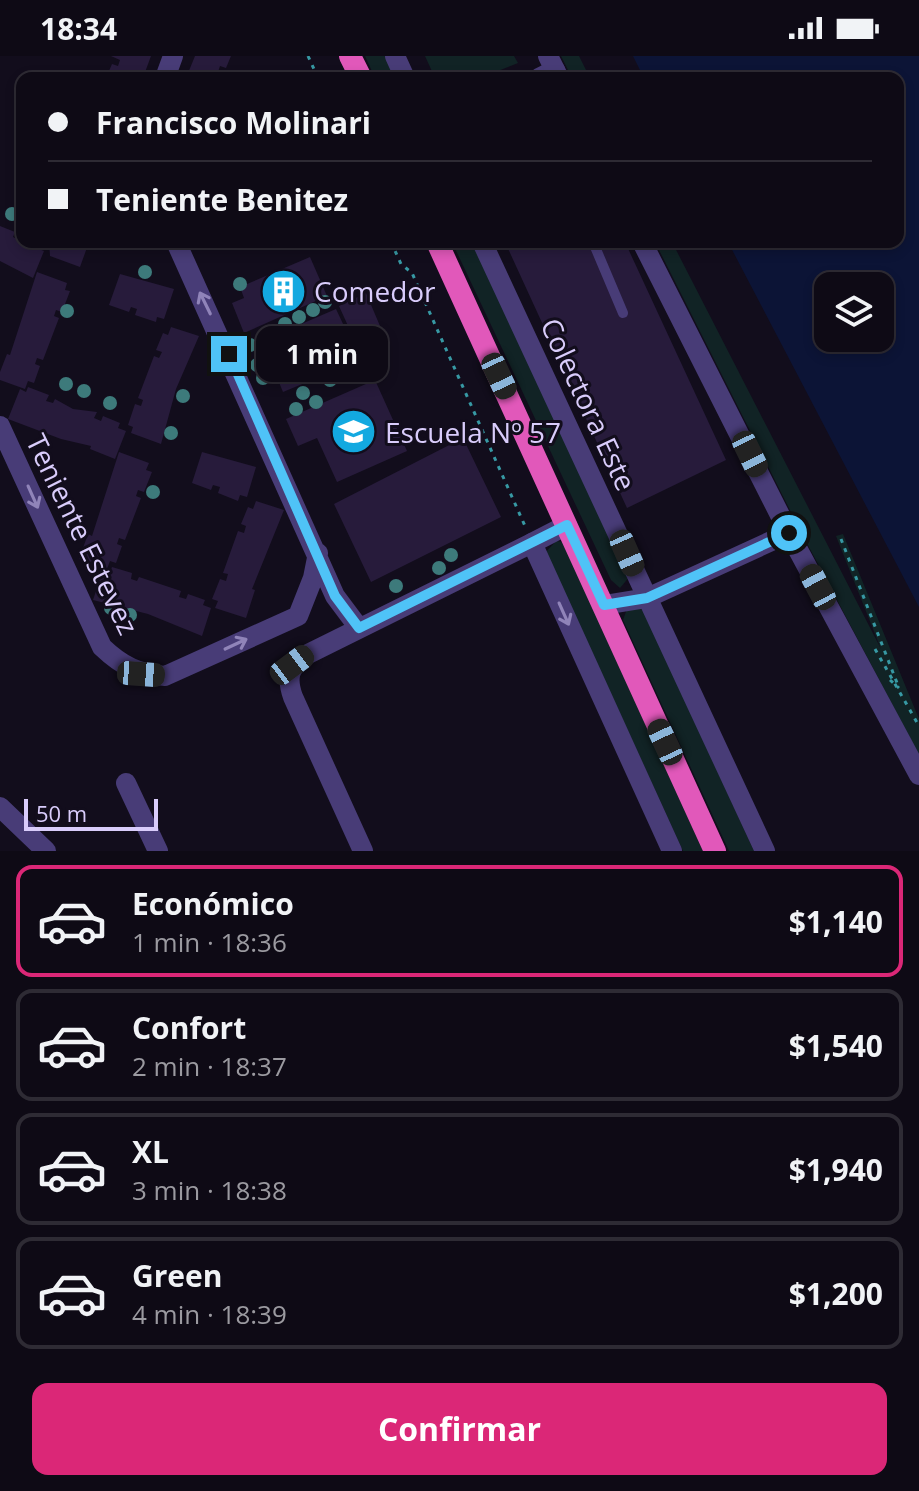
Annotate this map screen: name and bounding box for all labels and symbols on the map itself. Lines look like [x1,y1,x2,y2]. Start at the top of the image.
building icon: Comedor [259,267,307,315]
place label: Comedor [314,272,436,310]
one-way arrow [197,292,212,316]
street label: Colectora Este [532,312,646,496]
callout: 1 min [257,326,389,382]
route end [211,336,247,372]
car [478,349,520,403]
school or university icon: Escuela Nº 57 [330,408,378,456]
place label: Escuela Nº 57 [385,413,561,451]
street label: Teniente Estevez [18,427,148,641]
car [729,427,771,481]
one-way arrow [26,484,41,509]
route start [771,515,807,551]
car [606,526,648,580]
car [796,560,840,614]
one-way arrow [557,601,572,625]
one-way arrow [224,636,248,651]
car [266,641,318,689]
car [116,660,166,688]
car [644,715,686,769]
scale bar [24,795,158,831]

